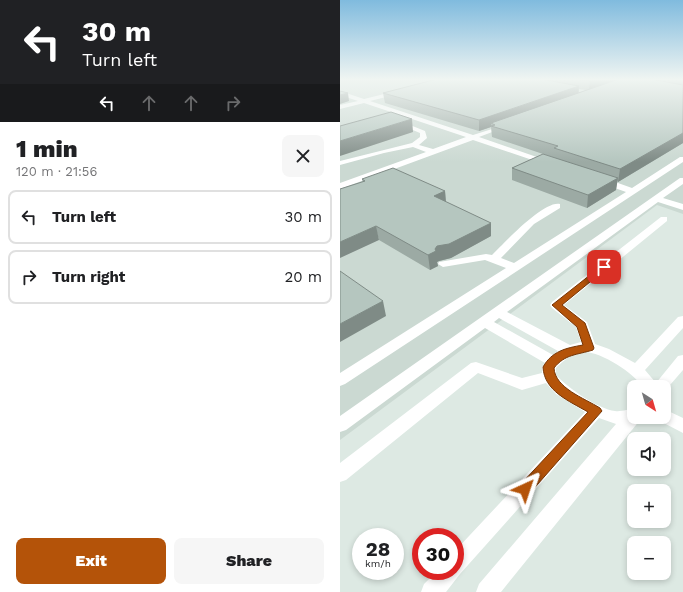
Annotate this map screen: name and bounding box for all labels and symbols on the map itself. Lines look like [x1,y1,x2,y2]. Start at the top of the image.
pin [587,250,621,284]
north arrow [627,380,671,424]
position arrow [504,468,546,510]
speed limit sign: 30 [412,528,464,580]

